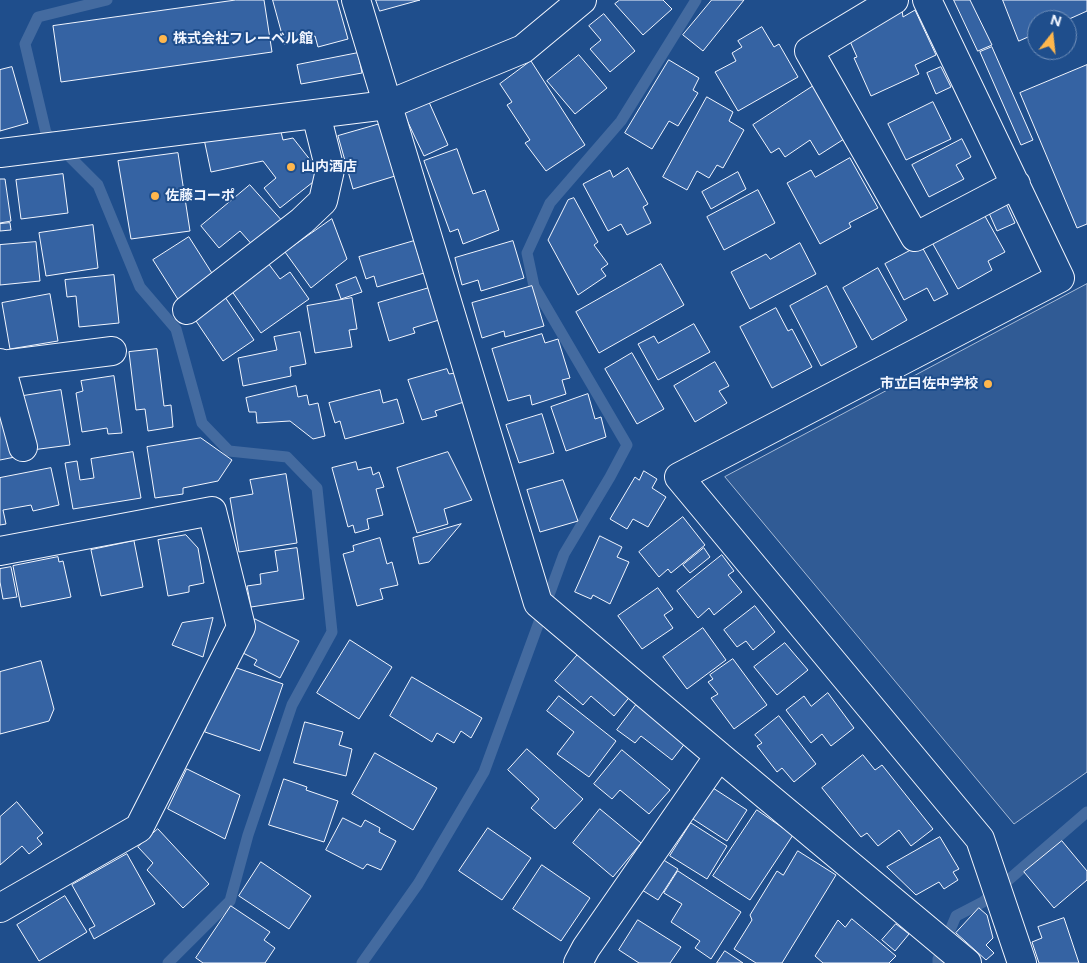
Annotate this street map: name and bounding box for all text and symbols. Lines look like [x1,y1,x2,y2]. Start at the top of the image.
north arrow [1027,10,1077,60]
text: N [1048,11,1064,31]
place label: 株式会社フレーベル館 [173,31,313,47]
marker: 株式会社フレーベル館 [157,33,169,45]
place label: 山内酒店 [301,159,357,175]
marker: 山内酒店 [285,161,297,173]
place label: 佐藤コーポ [165,188,235,204]
marker: 佐藤コーポ [149,190,161,202]
place label: 市立曰佐中学校 [880,376,978,392]
marker: 市立曰佐中学校 [982,378,994,390]

